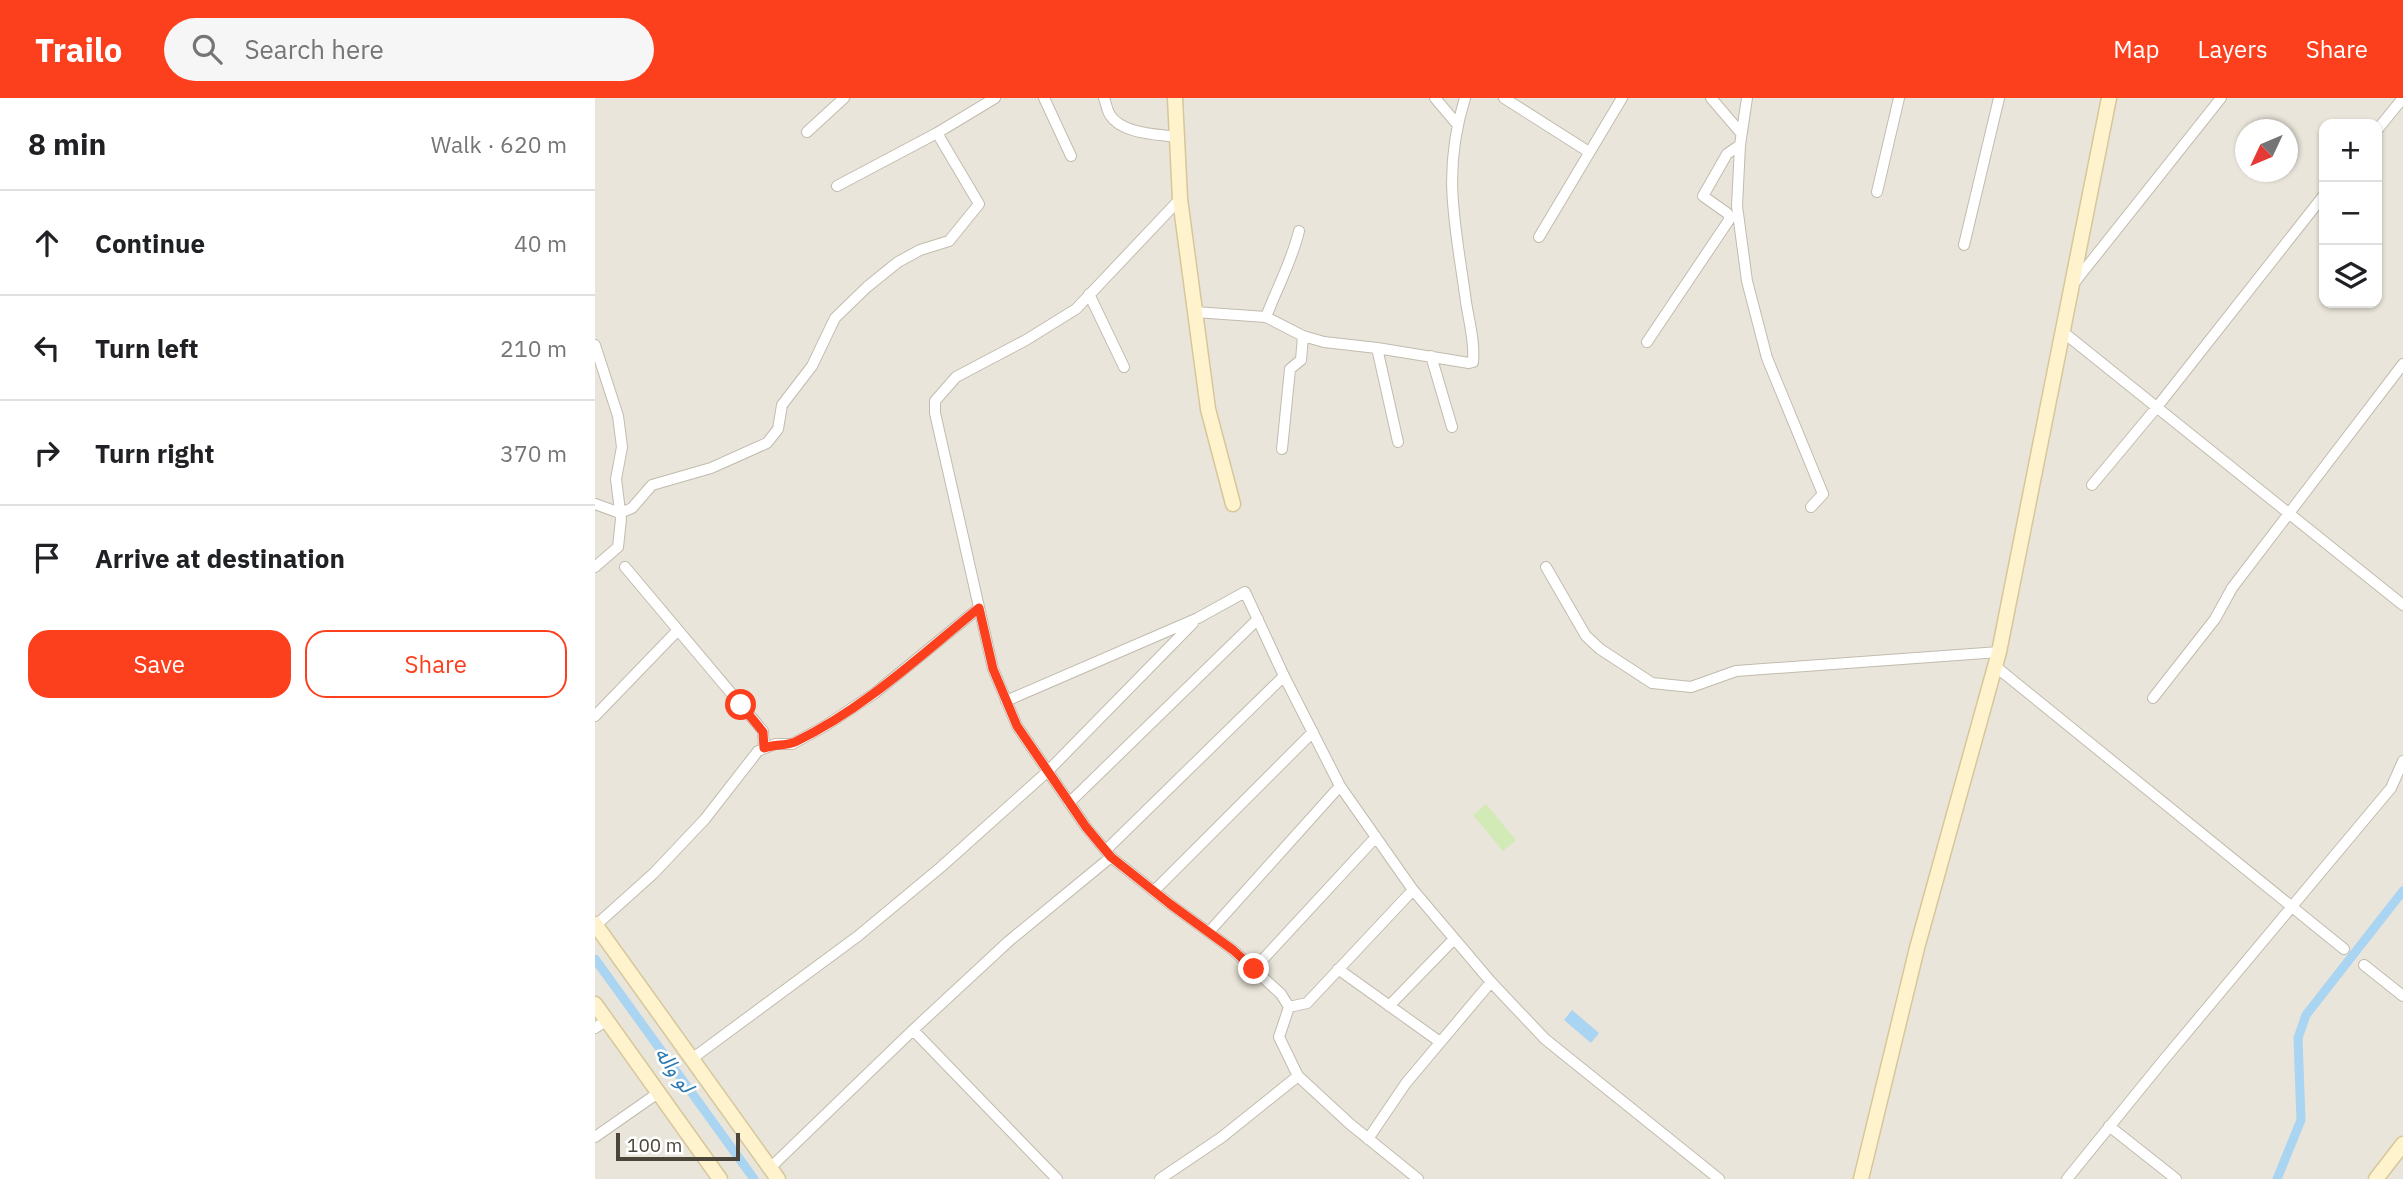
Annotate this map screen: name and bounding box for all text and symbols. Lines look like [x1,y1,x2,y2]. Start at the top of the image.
search box [164,18,654,81]
text: Trailo [35,28,122,71]
icon: search [188,30,226,68]
text: Search here [244,32,384,66]
text: Map [2113,33,2160,65]
text: Layers [2198,33,2268,65]
text: Share [2306,33,2368,65]
north arrow [2235,119,2298,182]
map controls [2319,119,2382,308]
button: + [2319,119,2382,182]
text: 8 min [28,124,106,163]
text: Walk · 620 m [431,129,567,159]
button: − [2319,182,2382,245]
icon: ahead [28,224,66,262]
text: Continue [95,226,205,260]
text: 40 m [514,228,567,258]
button: layers [2319,245,2382,308]
icon: left [28,329,66,367]
text: Turn left [95,331,198,365]
text: 210 m [500,333,567,363]
icon: right [28,434,66,472]
text: Turn right [95,436,214,470]
text: 370 m [500,438,567,468]
icon: arrive [28,539,66,577]
text: Arrive at destination [95,541,345,575]
button: Save [28,630,291,698]
button: Share [305,630,567,698]
route start [725,689,756,720]
route end [1238,953,1269,984]
water label: لو واله [649,1040,703,1100]
scale bar [616,1130,740,1162]
text: 100 m [627,1133,682,1157]

